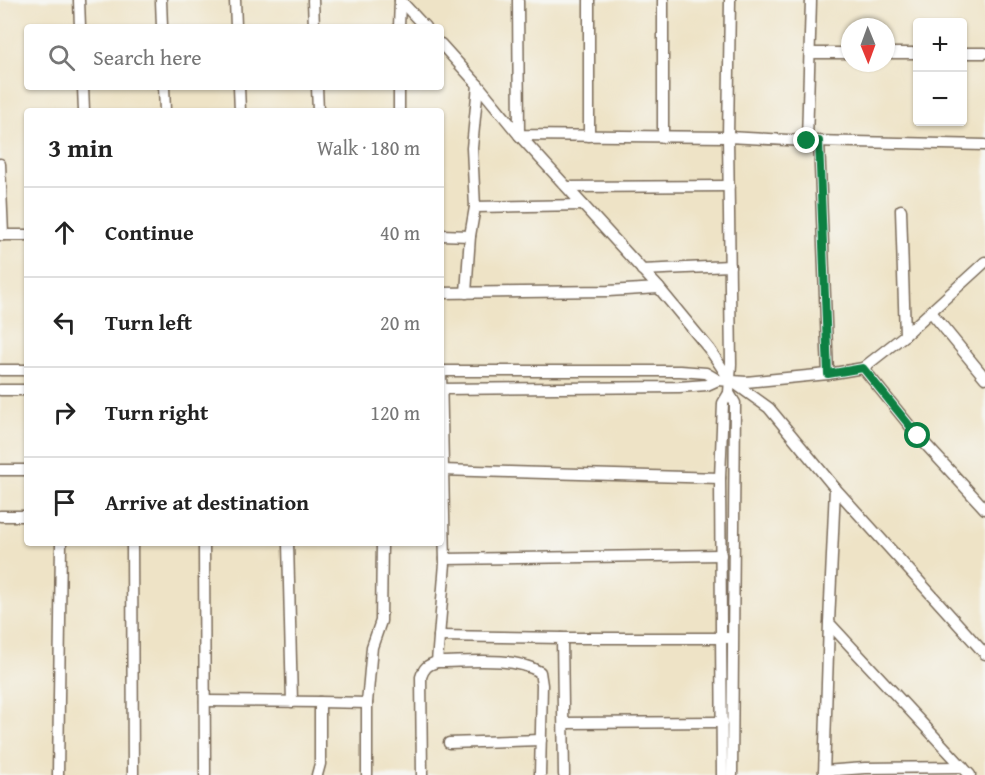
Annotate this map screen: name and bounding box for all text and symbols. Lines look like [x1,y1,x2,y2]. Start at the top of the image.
north arrow [841,18,895,72]
map controls [913,18,967,126]
button: + [913,18,967,72]
search box [24,24,444,90]
icon: search [45,41,78,74]
text: Search here [93,41,202,73]
button: − [913,72,967,126]
route end [793,127,819,153]
text: 3 min [48,128,113,167]
text: Walk · 180 m [317,133,420,162]
icon: ahead [48,216,81,249]
text: Continue [105,216,194,248]
text: 40 m [380,218,420,247]
icon: left [48,306,81,339]
text: Turn left [105,306,192,338]
text: 20 m [380,308,420,337]
icon: right [48,396,81,429]
text: Turn right [105,396,208,428]
text: 120 m [370,398,420,427]
route start [904,422,930,448]
icon: arrive [48,486,81,519]
text: Arrive at destination [105,486,309,518]

